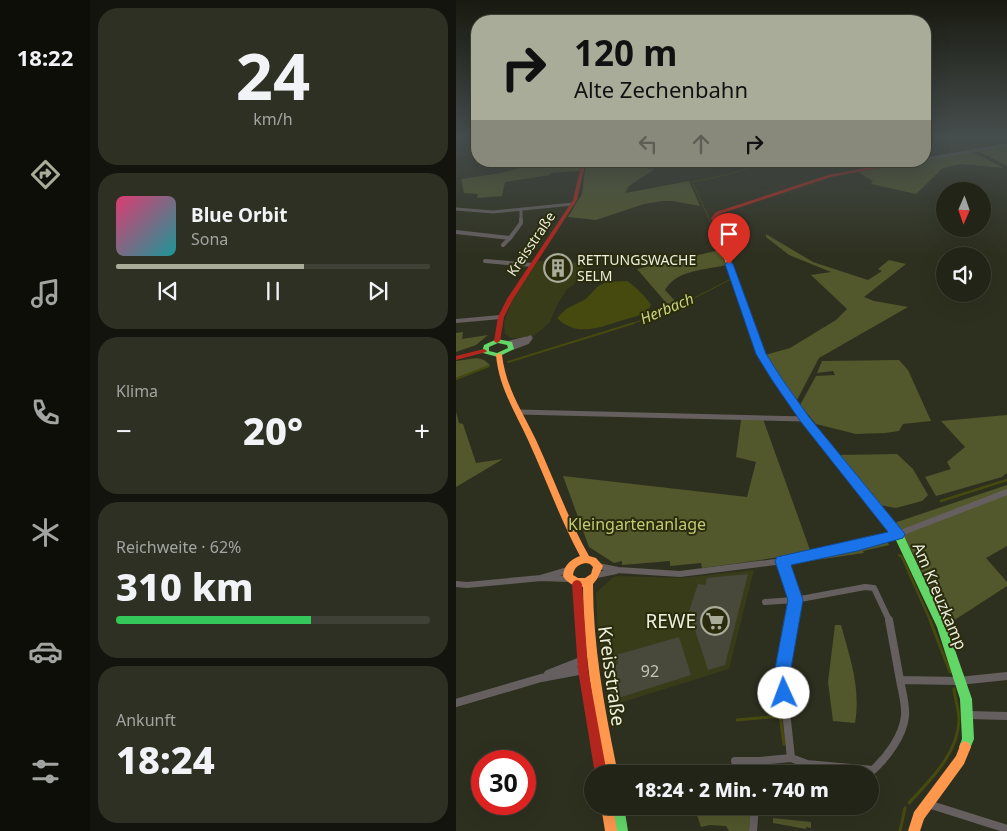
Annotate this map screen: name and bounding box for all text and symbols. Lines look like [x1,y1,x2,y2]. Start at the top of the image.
text: 120 m [574,29,677,76]
text: 24 [236,31,310,119]
icon: right [491,35,556,100]
text: 18:22 [17,42,73,72]
text: Alte Zechenbahn [574,74,748,104]
text: km/h [253,108,293,130]
icon: left [634,130,662,158]
icon: ahead [687,130,715,158]
icon: right [740,130,768,158]
icon: directions [28,157,63,192]
north arrow [936,182,991,238]
map controls [936,182,991,302]
text: Blue Orbit [191,202,287,228]
street label: Kreisstraße [502,208,559,280]
pin [708,213,750,264]
icon: arrive [715,220,743,248]
text: Sona [191,228,228,250]
button: sound [936,247,991,302]
place label: RETTUNGSWACHE SELM [577,250,696,285]
building icon: RETTUNGSWACHE SELM [543,253,573,283]
icon: music [28,276,63,311]
icon: previous [154,277,182,305]
icon: pause [259,277,287,305]
icon: next [364,277,392,305]
water label: Herbach [637,288,696,328]
text: Klima [116,380,158,402]
icon: phone [28,395,63,430]
text: 20° [243,404,303,456]
text: − [116,411,132,449]
text: + [414,411,430,449]
park label: Kleingartenanlage [568,513,706,535]
icon: climate [28,515,63,550]
text: Reichweite · 62% [116,536,241,558]
street label: Am Kreuzkamp [908,539,972,653]
text: 310 km [116,560,254,612]
supermarket icon: REWE [700,606,730,636]
place label: REWE [645,608,696,634]
street label: Kreisstraße [592,624,632,728]
icon: car [28,634,63,669]
house number: 92 [641,660,659,682]
position arrow [757,666,809,718]
text: Ankunft [116,709,176,731]
text: 18:24 [116,733,215,785]
speed limit sign: 30 [471,750,536,815]
icon: filters [28,754,63,789]
text: 18:24 · 2 Min. · 740 m [634,777,829,803]

